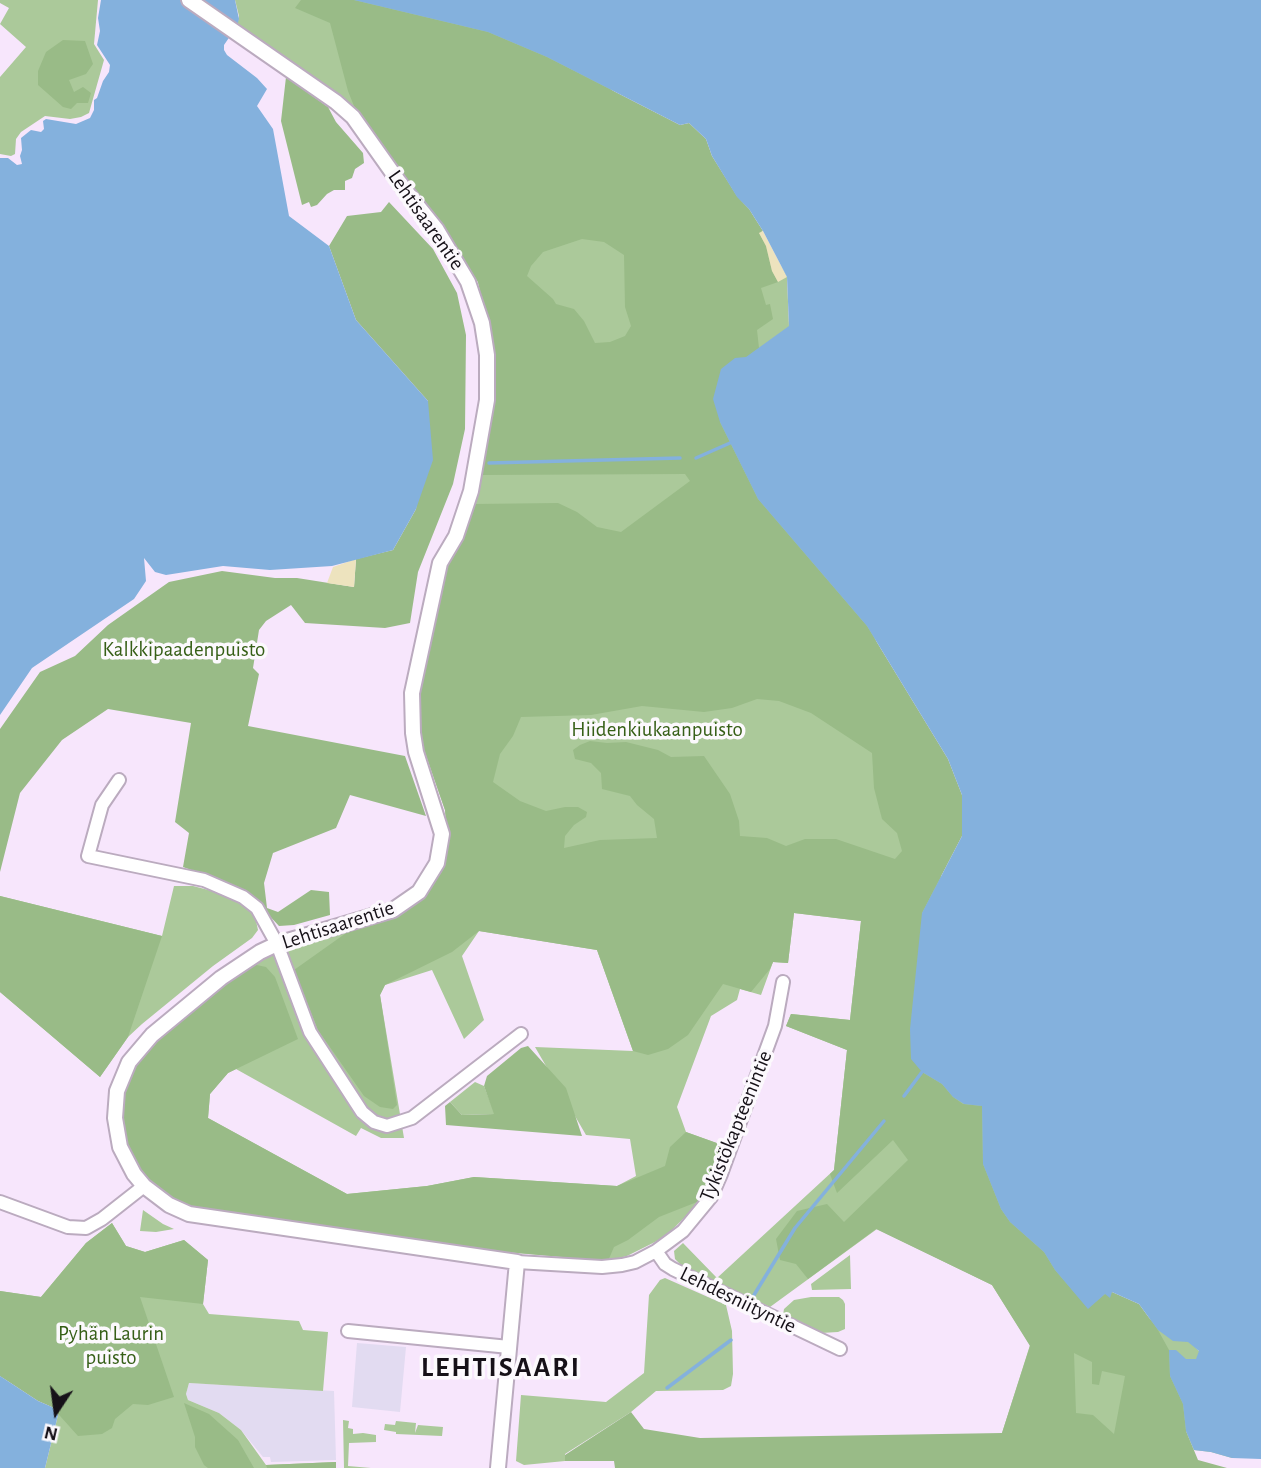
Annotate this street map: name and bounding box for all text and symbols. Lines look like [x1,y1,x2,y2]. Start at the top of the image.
street label: Lehtisaarentie [382,165,470,275]
park label: Kalkkipaadenpuisto [103,637,265,663]
park label: Hiidenkiukaanpuisto [571,717,743,743]
street label: Lehtisaarentie [279,895,397,955]
street label: Tykistökapteenintie [694,1047,778,1205]
street label: Lehdesniityntie [676,1261,800,1339]
park label: Pyhän Laurin puisto [58,1321,164,1371]
district label: LEHTISAARI [422,1351,580,1385]
north arrow [21,1377,91,1447]
text: N [43,1422,60,1444]

